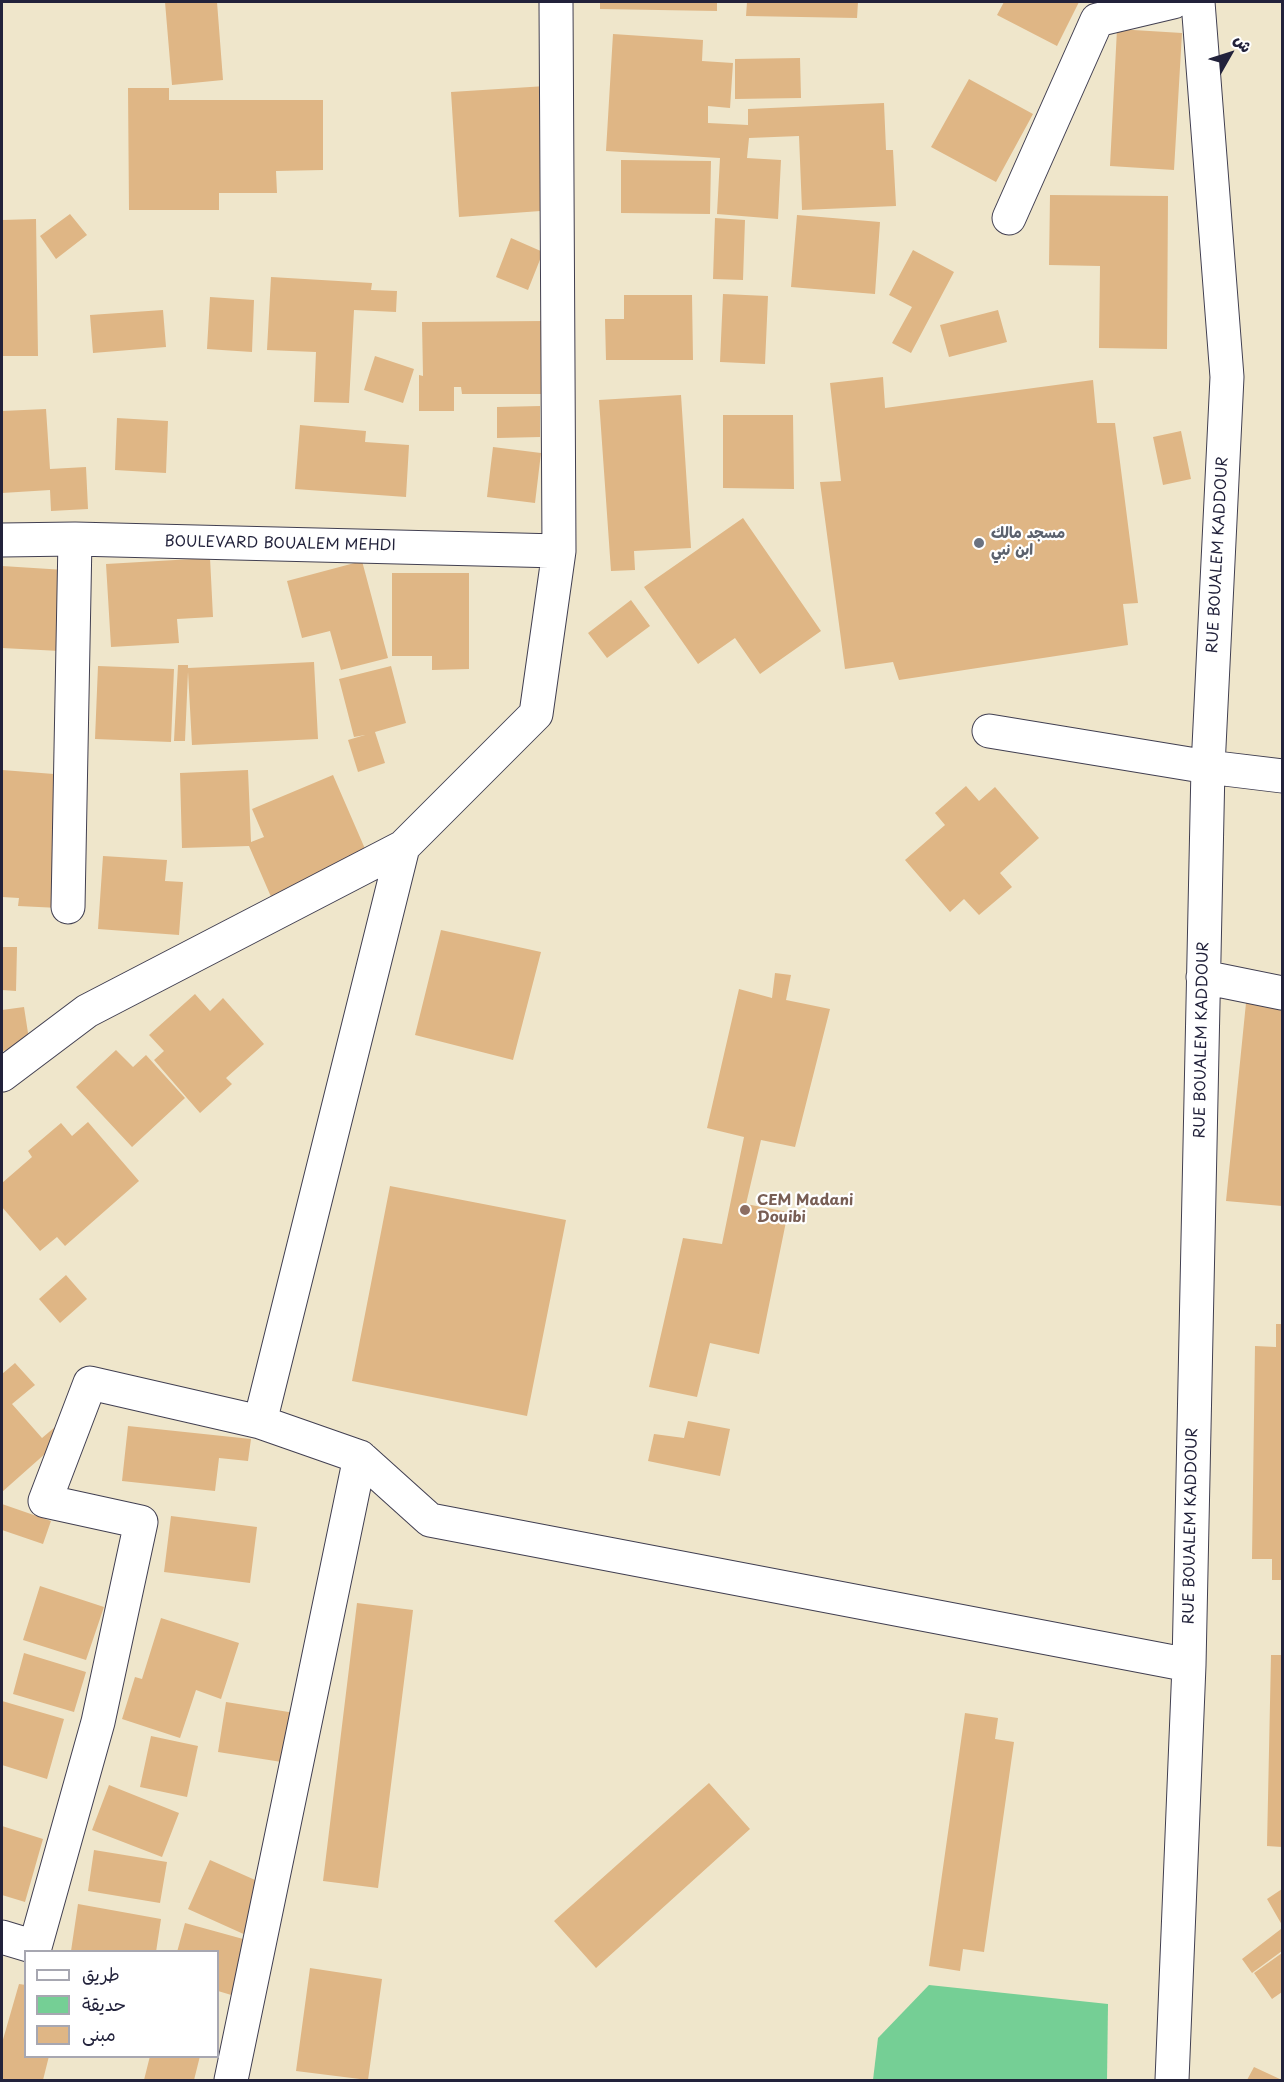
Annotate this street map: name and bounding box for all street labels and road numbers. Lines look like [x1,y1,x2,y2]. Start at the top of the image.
street label: RUE BOUALEM KADDOUR [1204,456,1232,654]
street label: BOULEVARD BOUALEM MEHDI [164,533,396,555]
street label: RUE BOUALEM KADDOUR [1191,941,1213,1139]
street label: RUE BOUALEM KADDOUR [1180,1427,1202,1625]

